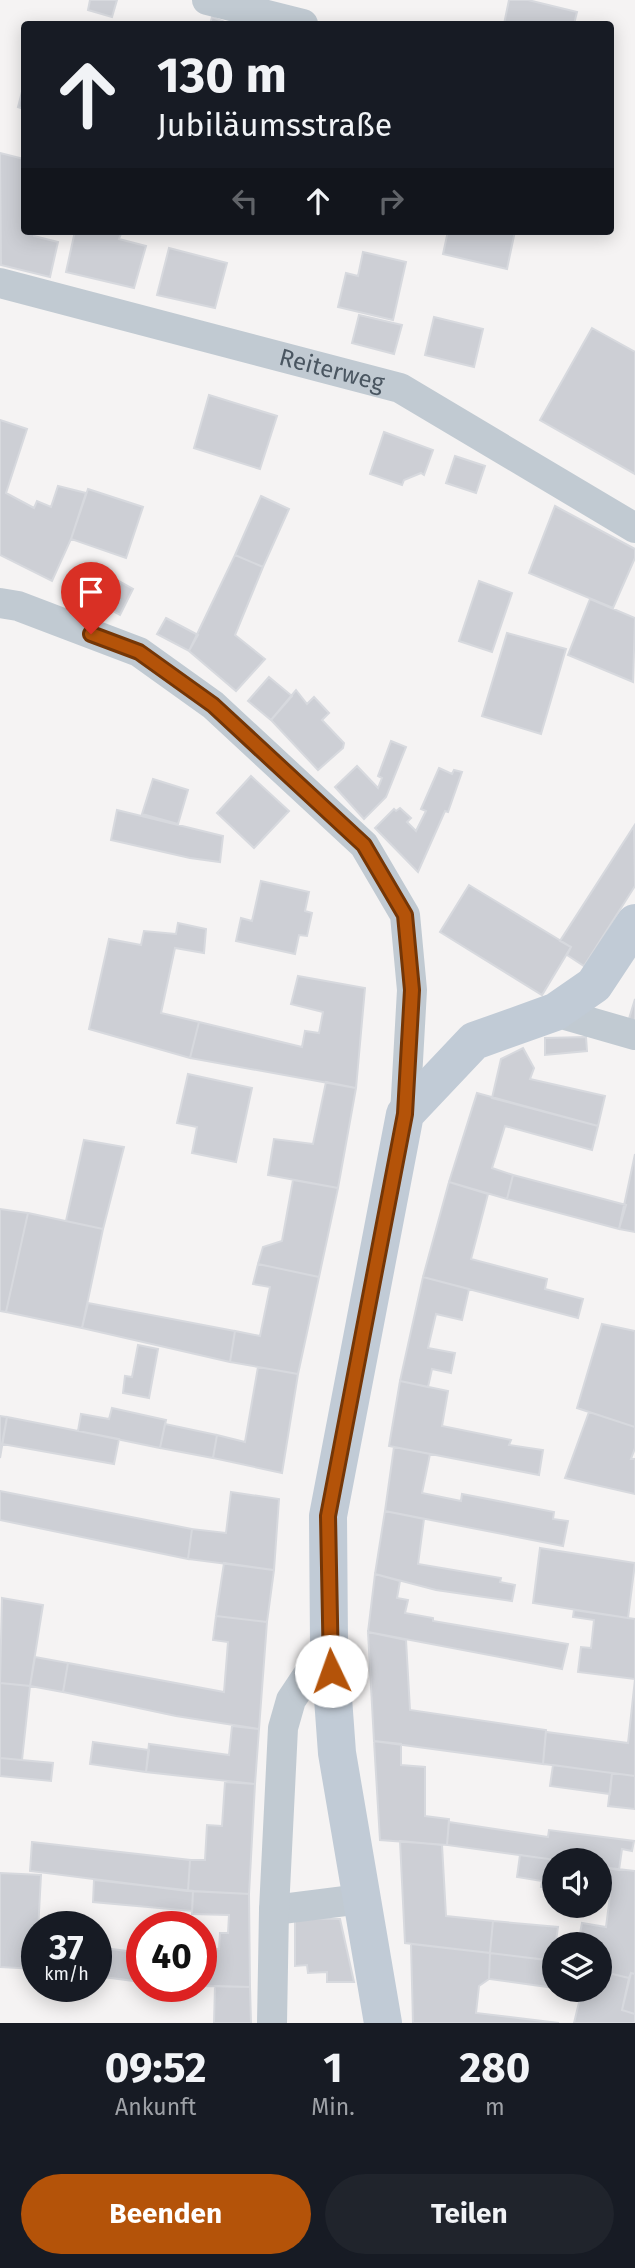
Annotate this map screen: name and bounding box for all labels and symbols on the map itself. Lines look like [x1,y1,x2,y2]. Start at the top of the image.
street label: Reiterweg [276,343,388,397]
pin [61,562,121,634]
position arrow [294,1634,368,1708]
speed limit sign: 40 [126,1911,217,2002]

